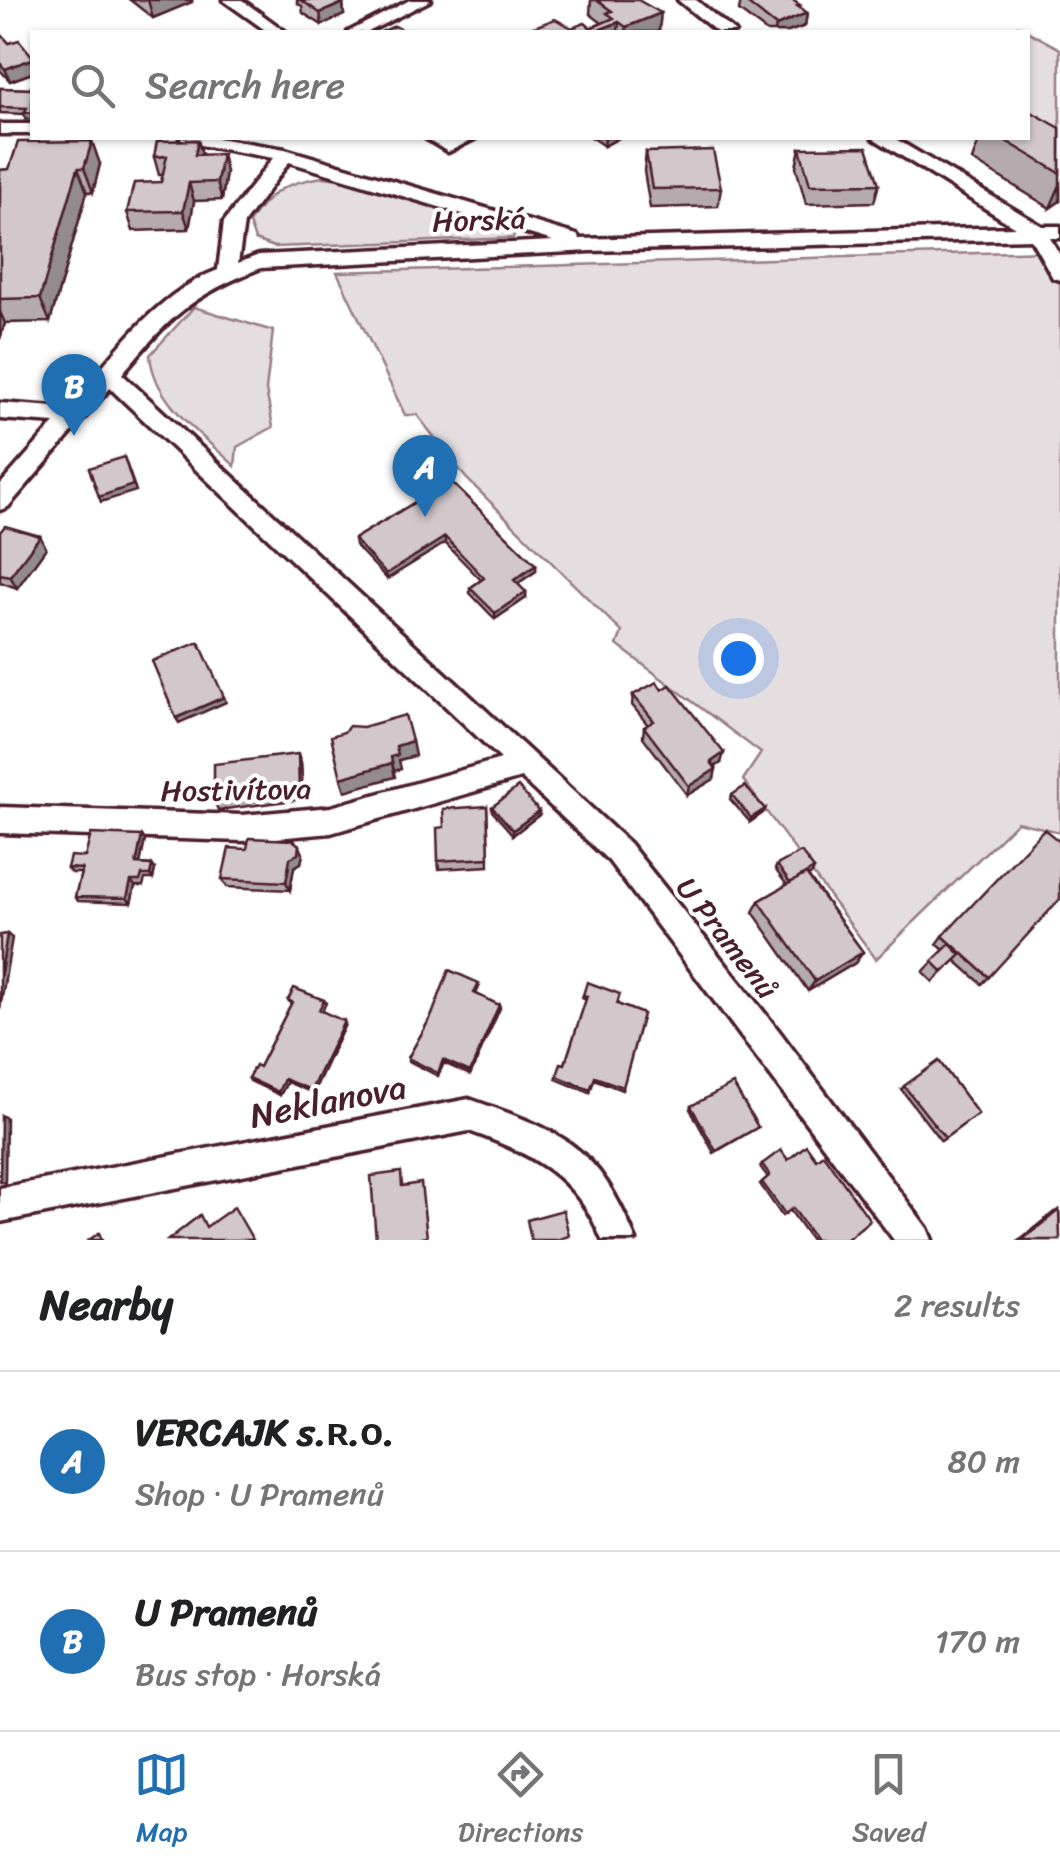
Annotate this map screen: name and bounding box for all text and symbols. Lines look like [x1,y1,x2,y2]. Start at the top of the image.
search box [30,30,1030,140]
text: Search here [145,52,345,119]
icon: search [65,58,120,113]
street label: Horská [431,191,527,249]
pin: B [42,354,106,436]
pin: A [392,434,458,517]
your location [713,633,764,684]
street label: Hostivítova [160,762,312,818]
street label: U Pramenů [661,865,793,1011]
street label: Neklanova [244,1055,412,1147]
text: Nearby [40,1268,173,1342]
text: 2 results [894,1277,1020,1334]
text: VERCAJK s.ʀ.ᴏ. [135,1399,395,1466]
text: A [62,1433,83,1490]
text: 80 m [948,1433,1020,1490]
text: Shop · U Pramenů [135,1466,384,1523]
text: U Pramenů [135,1579,317,1646]
text: B [62,1613,83,1670]
text: 170 m [935,1613,1020,1670]
text: Bus stop · Horská [135,1646,381,1703]
tab: Map [134,1747,189,1856]
tab: Directions [458,1747,583,1856]
tab: Saved [852,1747,926,1856]

